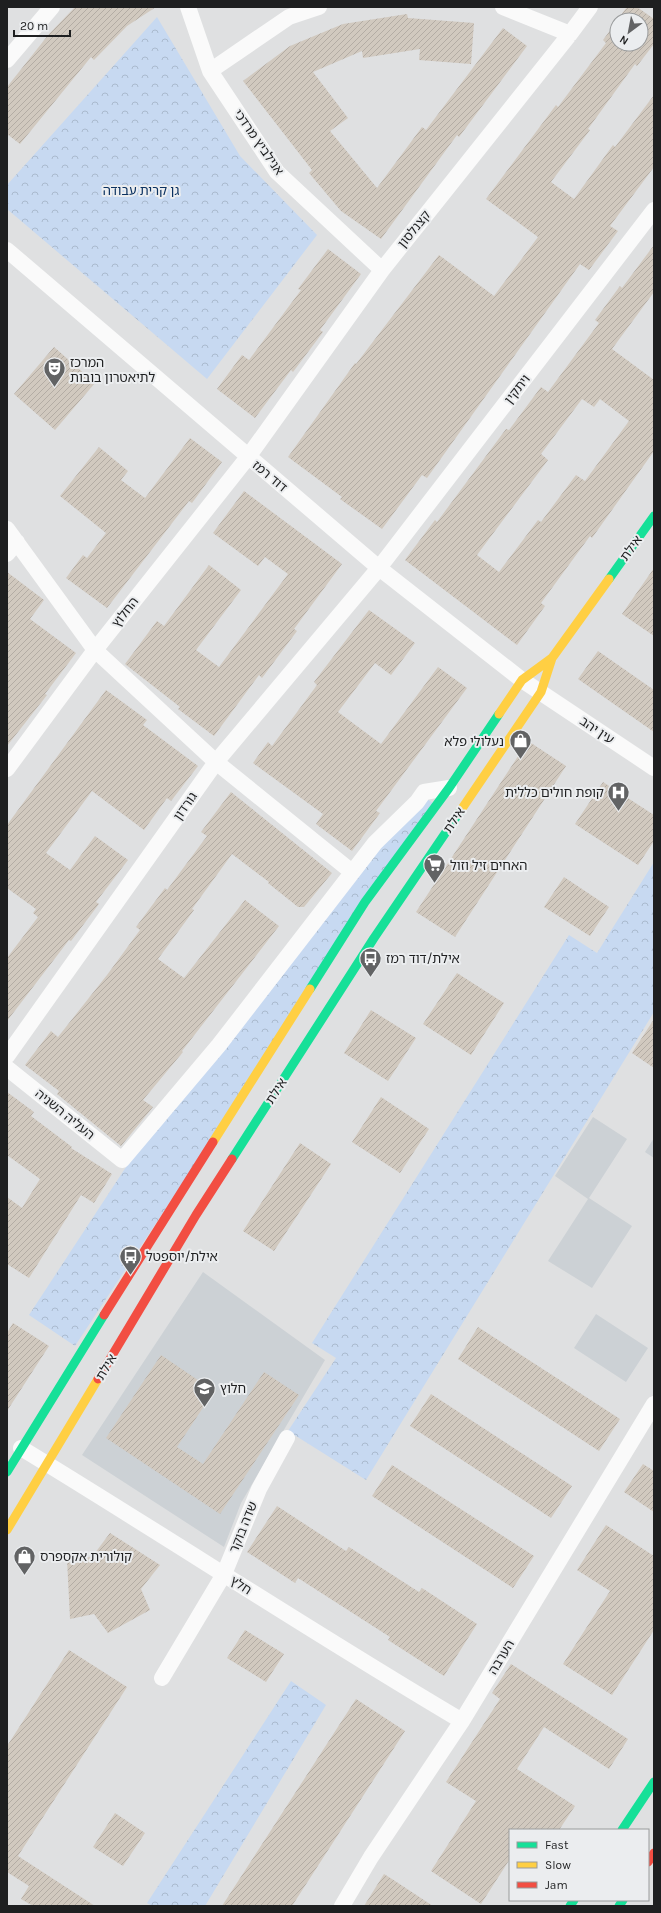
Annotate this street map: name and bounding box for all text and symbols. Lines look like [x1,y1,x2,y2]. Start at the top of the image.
scale bar [14,12,70,38]
north arrow [609,12,649,52]
text: 20 m [20,19,48,33]
text: N [617,32,631,48]
street label: אנילביץ מרדכי [231,106,287,178]
park label: גן קרית עבודה [103,183,180,198]
street label: קצנלסון [395,207,433,251]
place label: המרכז לתיאטרון בובות [70,355,155,385]
theatre icon: המרכז לתיאטרון בובות [41,356,67,389]
street label: ויתקין [501,372,533,406]
street label: דוד רמז [250,457,290,495]
street label: אילת [617,533,645,563]
street label: החלוץ [109,594,141,630]
street label: עין יהב [577,713,617,747]
shop icon: נעלולי פלא [507,728,533,761]
place label: נעלולי פלא [444,734,504,749]
hospital icon: קופת חולים כללית [606,779,632,812]
place label: קופת חולים כללית [505,785,604,800]
street label: גורדון [170,789,200,823]
street label: אילת [440,804,468,836]
supermarket icon: האחים זיל וזול [422,852,448,885]
place label: האחים זיל וזול [450,858,527,873]
bus stop icon: אילת/דוד רמז [357,945,383,978]
place label: אילת/דוד רמז [386,951,460,966]
street label: אילת [262,1075,290,1107]
street label: העליה השניה [32,1086,98,1142]
bus stop icon: אילת/יוספטל [117,1243,143,1276]
place label: אילת/יוספטל [146,1249,218,1264]
street label: אילת [93,1351,119,1383]
school or university icon: חלוץ [192,1375,218,1408]
place label: חלוץ [220,1381,246,1396]
street label: שדה בוקר [226,1499,260,1555]
shop icon: קולורית אקספרס [11,1543,37,1576]
place label: קולורית אקספרס [40,1549,132,1564]
street label: חלץ [228,1573,254,1597]
street label: הערבה [485,1637,517,1677]
legend [509,1829,649,1901]
text: Fast [545,1838,569,1852]
text: Slow [545,1858,571,1872]
text: Jam [545,1878,568,1892]

